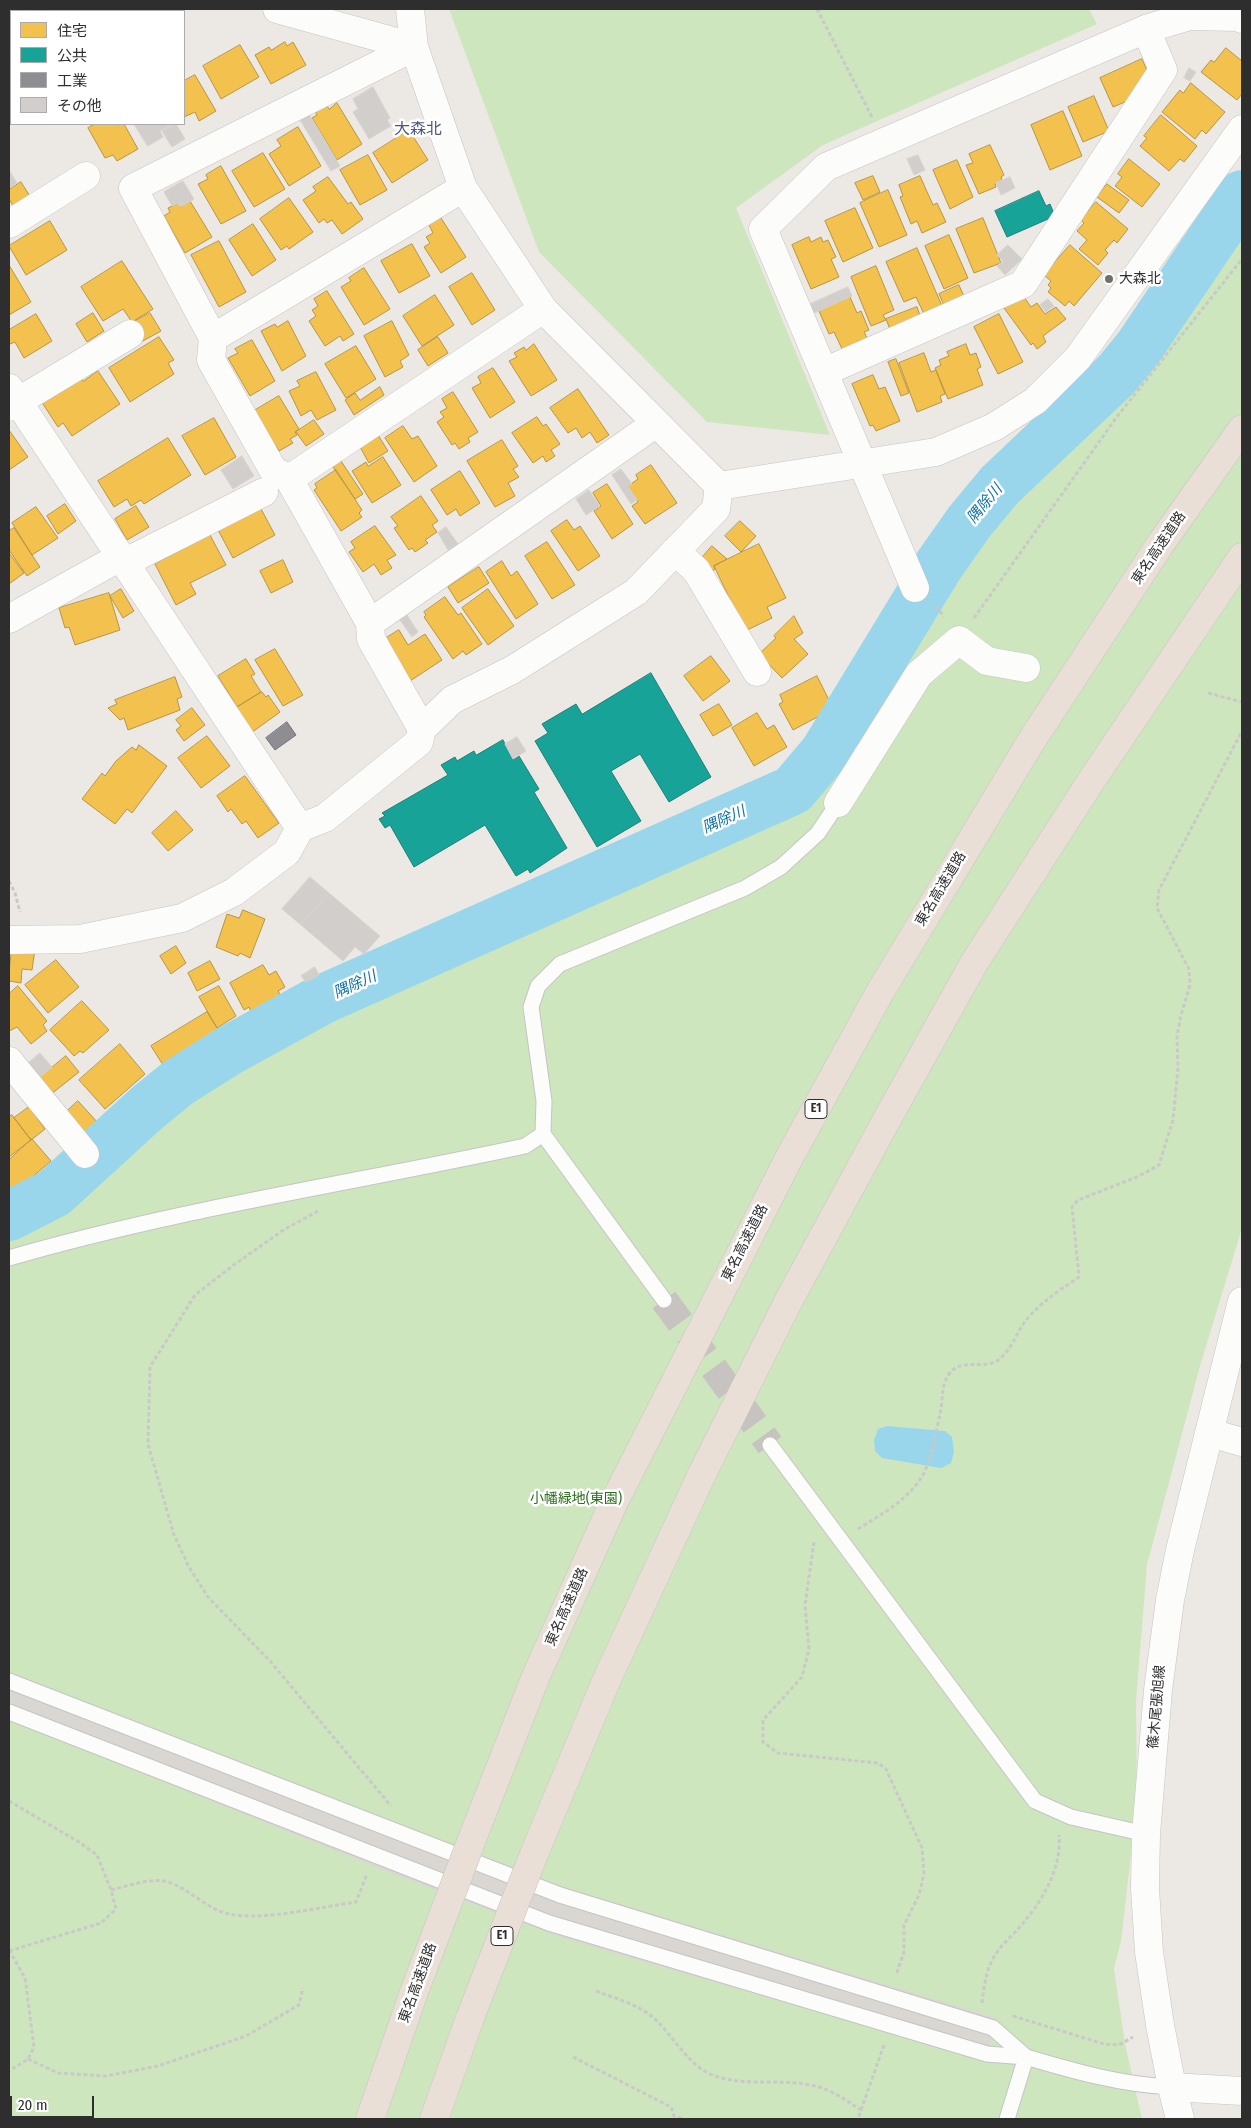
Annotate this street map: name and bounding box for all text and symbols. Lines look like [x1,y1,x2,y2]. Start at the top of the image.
legend [10,10,185,125]
text: 住宅 [57,22,87,40]
text: 公共 [57,47,87,65]
text: 工業 [57,72,87,90]
text: その他 [57,97,102,115]
district label: 大森北 [394,120,442,140]
place label: 大森北 [1119,271,1161,287]
marker: 大森北 [1103,273,1115,285]
water label: 隅除川 [964,481,1006,527]
street label: 東名高速道路 [1129,508,1189,588]
water label: 隅除川 [700,803,748,837]
street label: 東名高速道路 [912,849,970,929]
water label: 隅除川 [331,968,379,1002]
road number: E1 [805,1100,827,1118]
street label: 東名高速道路 [718,1202,772,1284]
park label: 小幡緑地(東園) [530,1491,622,1507]
street label: 東名高速道路 [542,1565,592,1649]
street label: 篠木尾張旭線 [1145,1664,1169,1750]
road number: E1 [491,1926,513,1945]
street label: 東名高速道路 [396,1941,440,2025]
scale bar [12,2086,96,2118]
text: 20 m [18,2096,48,2114]

